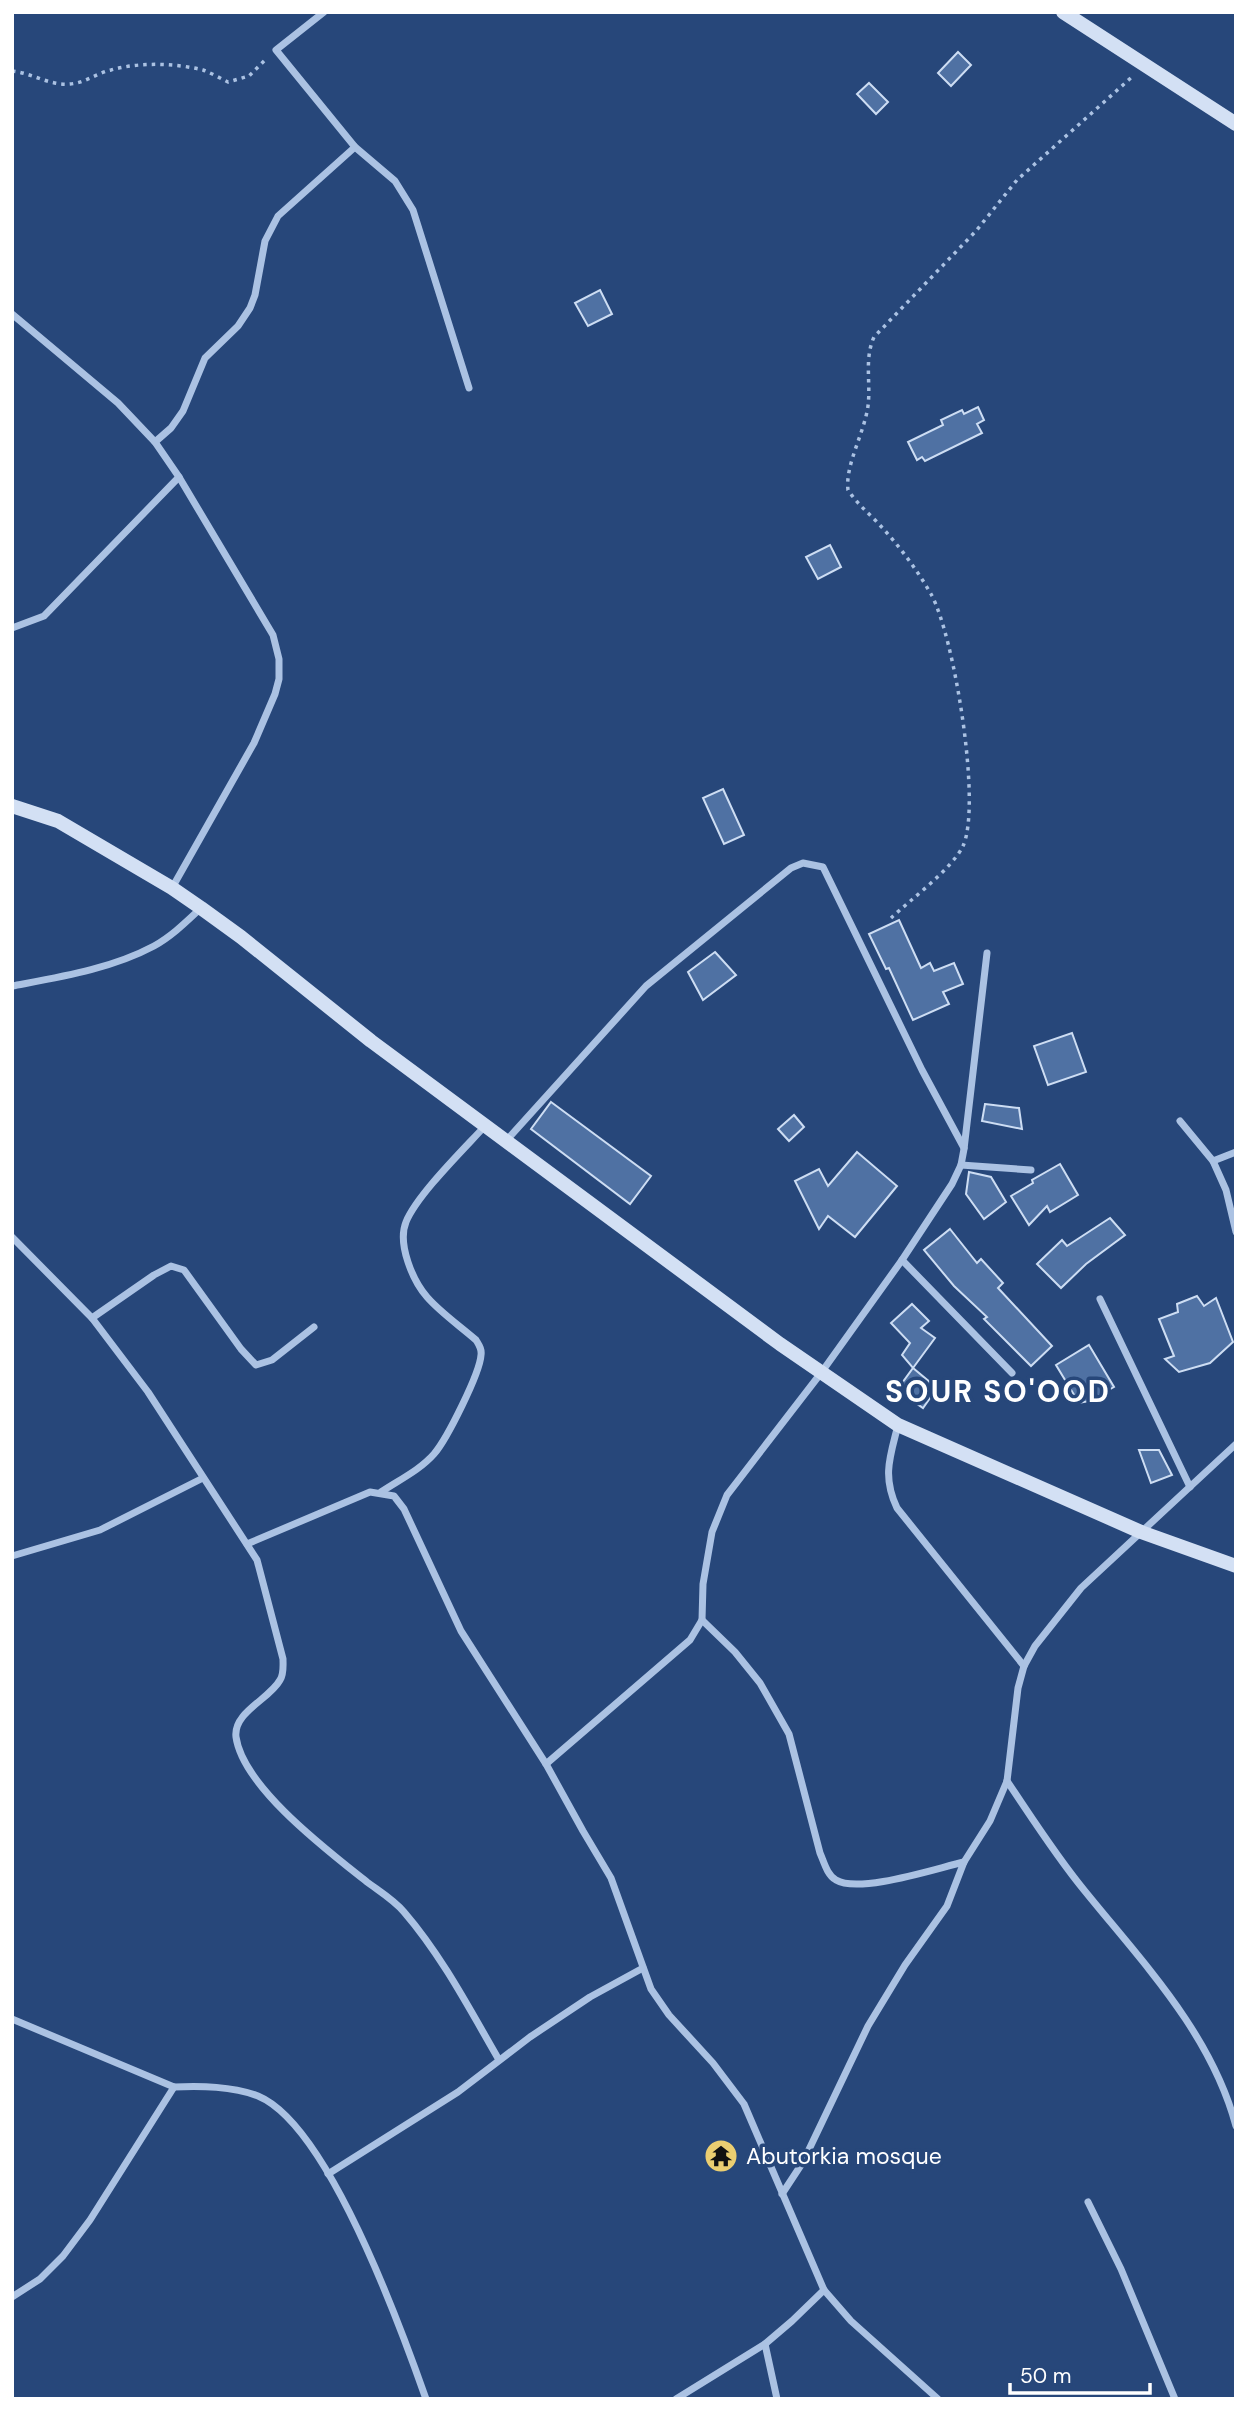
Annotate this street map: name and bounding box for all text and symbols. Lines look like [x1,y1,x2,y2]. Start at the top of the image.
district label: SOUR SO'OOD [885,1372,1111,1411]
temple icon: Abutorkia mosque [702,2137,740,2175]
place label: Abutorkia mosque [746,2141,942,2171]
scale bar [1010,2352,1150,2396]
text: 50 m [1020,2362,1071,2390]

